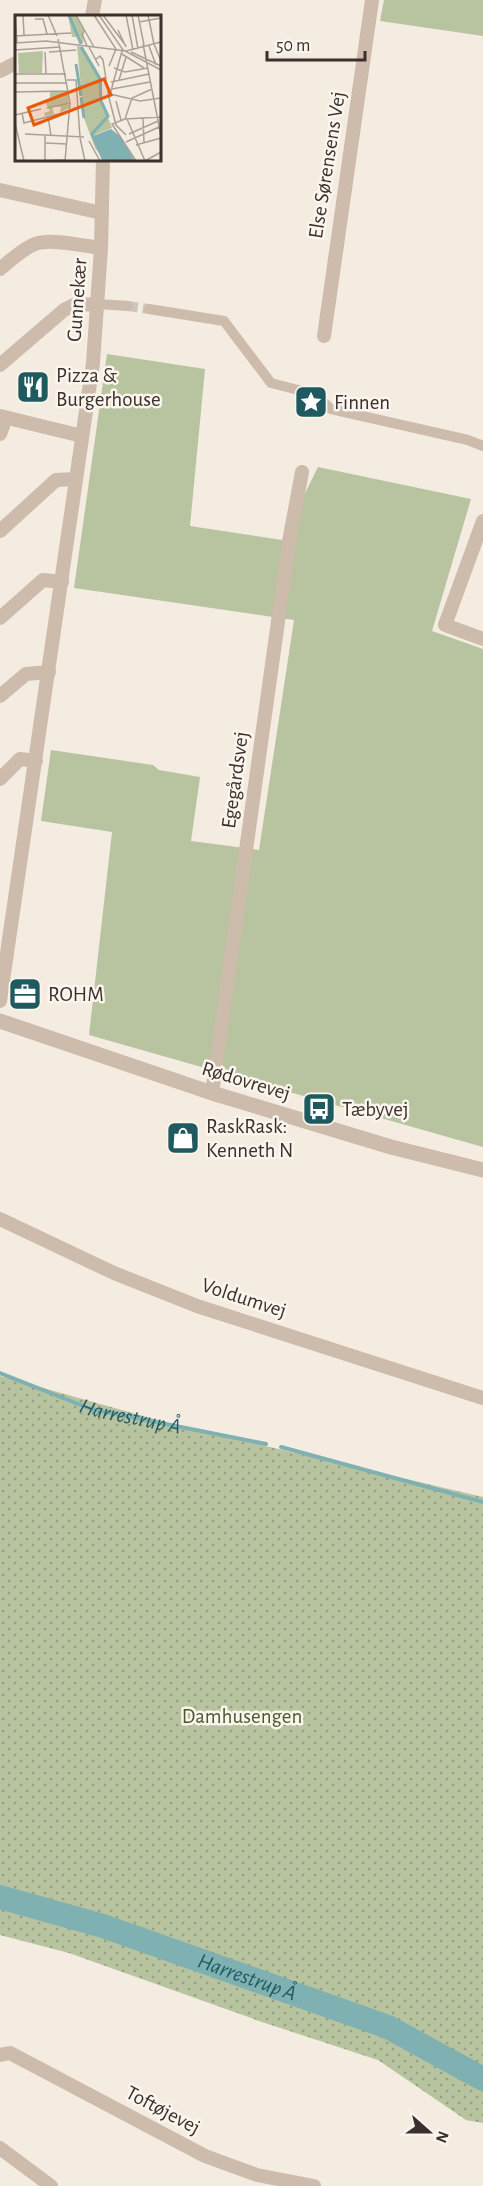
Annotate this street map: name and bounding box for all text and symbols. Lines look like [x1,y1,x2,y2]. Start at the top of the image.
inset map [15,15,160,160]
scale bar [267,24,364,62]
text: 50 m [276,37,310,55]
street label: Else Sørensens Vej [305,90,349,240]
street label: Gunnekær [64,257,90,343]
place label: Pizza & Burgerhouse [56,365,161,410]
restaurant icon: Pizza & Burgerhouse [15,369,51,405]
place icon: Finnen [293,384,329,420]
place label: Finnen [334,392,390,413]
street label: Egegårdsvej [218,730,252,830]
office icon: ROHM [7,976,43,1012]
place label: ROHM [48,984,104,1005]
street label: Rødovrevej [199,1058,293,1104]
bus stop icon: Tæbyvej [301,1091,337,1127]
place label: Tæbyvej [342,1099,408,1120]
place label: RaskRask: Kenneth N [206,1116,293,1161]
shop icon: RaskRask: Kenneth N [165,1120,201,1156]
street label: Voldumvej [199,1274,289,1322]
water label: Harrestrup Å [76,1395,183,1438]
park label: Damhusengen [182,1706,302,1727]
water label: Harrestrup Å [195,1950,300,2005]
street label: Toftøjevej [122,2082,204,2138]
north arrow [399,2102,459,2162]
text: N [433,2129,452,2145]

